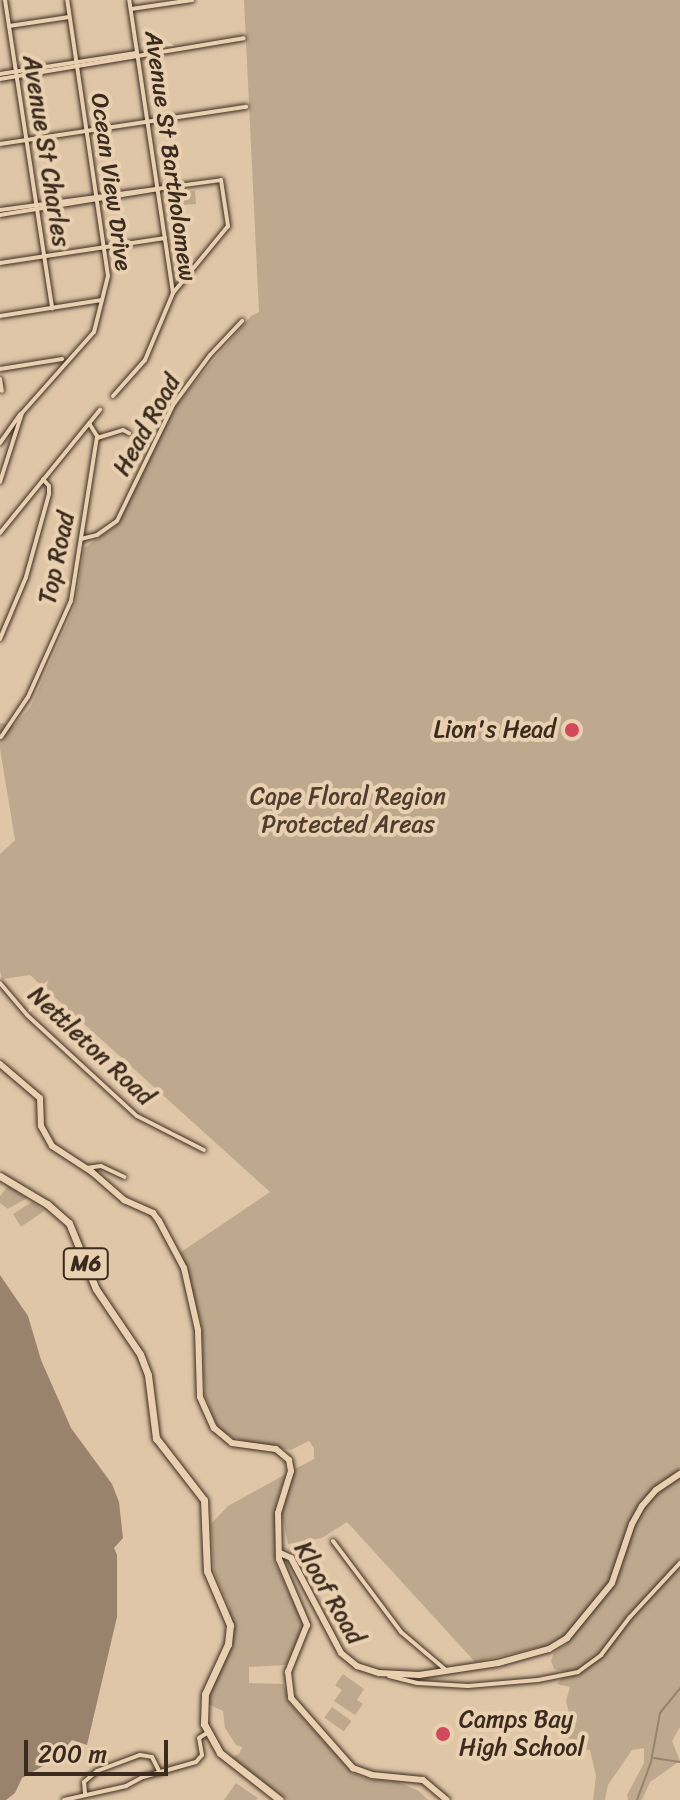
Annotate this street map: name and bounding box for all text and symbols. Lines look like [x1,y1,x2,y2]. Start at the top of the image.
street label: Avenue St Bartholomew [138,29,202,283]
street label: Avenue St Charles [17,53,75,249]
street label: Ocean View Drive [84,90,138,274]
street label: Head Road [107,369,187,481]
street label: Top Road [33,509,81,607]
place label: Lion's Head [433,716,556,744]
marker: Lion's Head [563,721,581,739]
park label: Cape Floral Region Protected Areas [250,783,446,839]
street label: Nettleton Road [22,981,160,1111]
road number: M6 [62,1246,110,1282]
street label: Kloof Road [288,1536,370,1650]
place label: Camps Bay High School [459,1706,584,1762]
scale bar [28,1724,172,1774]
marker: Camps Bay High School [434,1725,452,1743]
text: 200 m [38,1733,107,1775]

